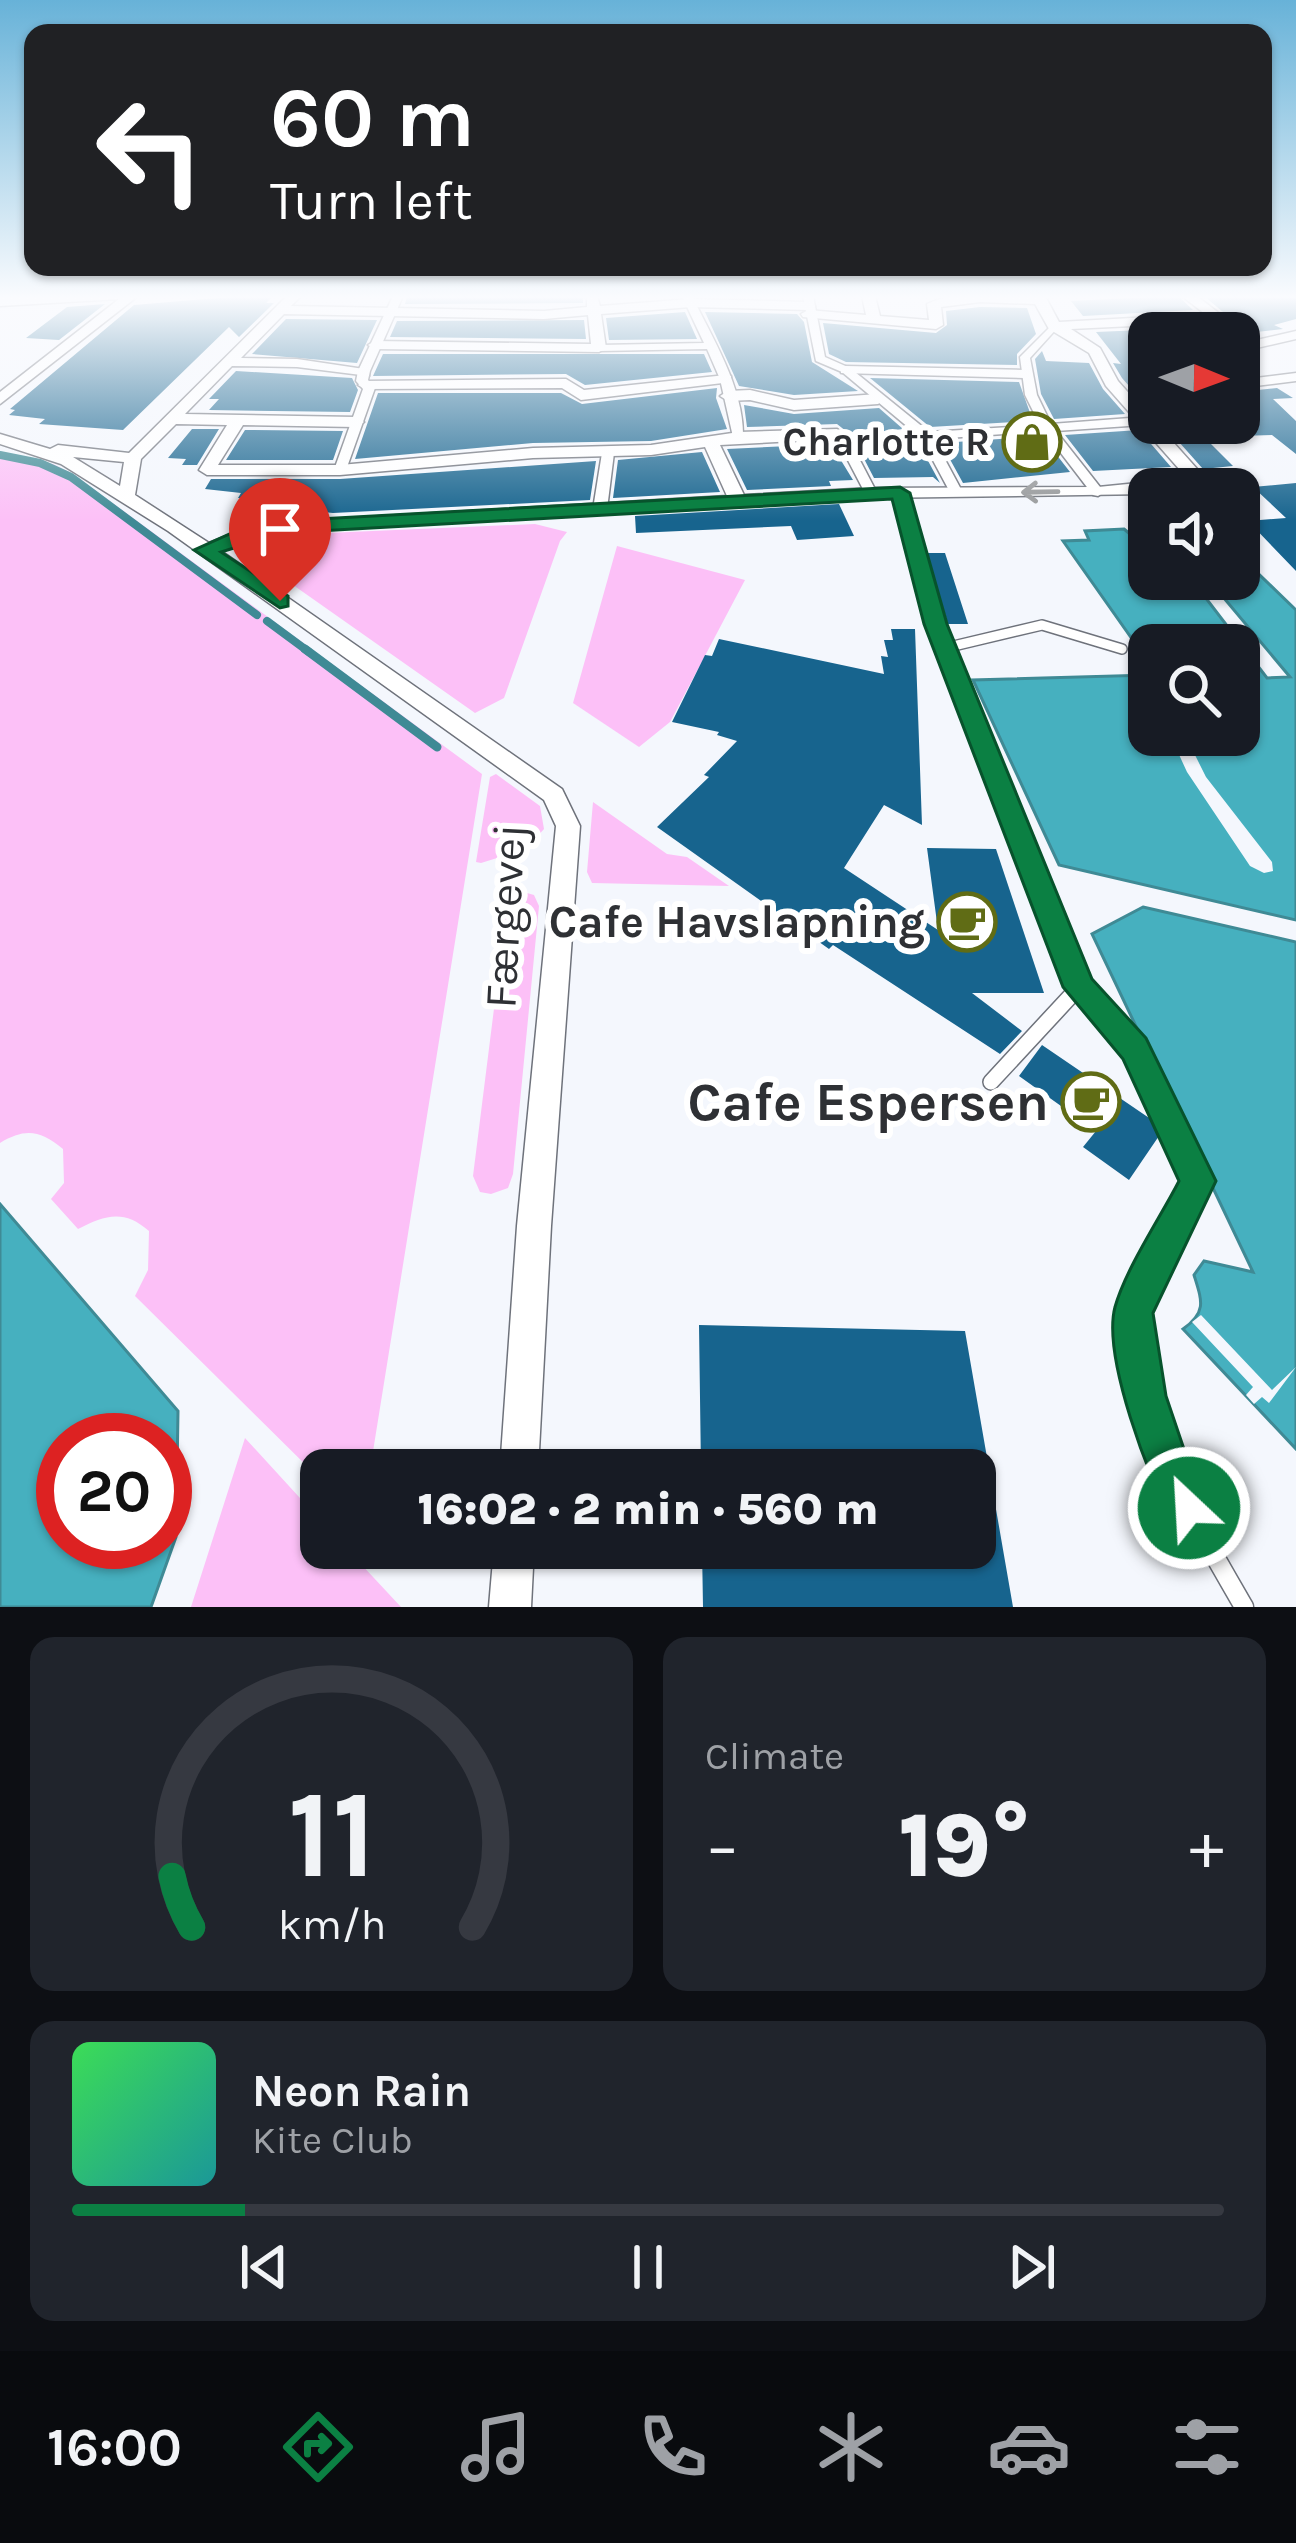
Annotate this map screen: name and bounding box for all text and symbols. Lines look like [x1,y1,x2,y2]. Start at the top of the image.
text: 60 m [270,69,475,167]
icon: left [72,72,228,228]
text: Turn left [270,169,473,233]
north arrow [1128,312,1260,444]
map controls [1128,312,1260,756]
shop icon: Charlotte R [1001,411,1063,473]
place label: Charlotte R [783,419,990,465]
button: sound [1128,468,1260,600]
pin [229,478,331,601]
one-way arrow [1021,481,1060,503]
icon: arrive [247,496,313,562]
button: search [1128,624,1260,756]
street label: Færgevej [474,823,537,1010]
cafe icon: Cafe Havslapning [936,891,998,953]
place label: Cafe Havslapning [549,896,925,949]
place label: Cafe Espersen [687,1070,1049,1134]
cafe icon: Cafe Espersen [1060,1071,1122,1133]
speed limit sign: 20 [36,1413,192,1569]
position arrow [1126,1445,1252,1571]
text: 16:02 · 2 min · 560 m [417,1483,879,1535]
text: Climate [705,1733,844,1779]
text: 11 [287,1762,376,1907]
text: 19° [899,1793,1030,1899]
text: − [705,1807,740,1885]
text: + [1189,1807,1224,1885]
text: km/h [277,1900,386,1950]
text: Neon Rain [252,2065,471,2117]
text: Kite Club [252,2117,413,2163]
icon: previous [231,2234,297,2300]
icon: pause [615,2234,681,2300]
icon: next [999,2234,1065,2300]
icon: directions [276,2405,360,2489]
icon: music [454,2405,538,2489]
icon: phone [631,2405,715,2489]
icon: climate [809,2405,893,2489]
icon: car [987,2405,1071,2489]
icon: filters [1165,2405,1249,2489]
text: 16:00 [47,2415,182,2479]

